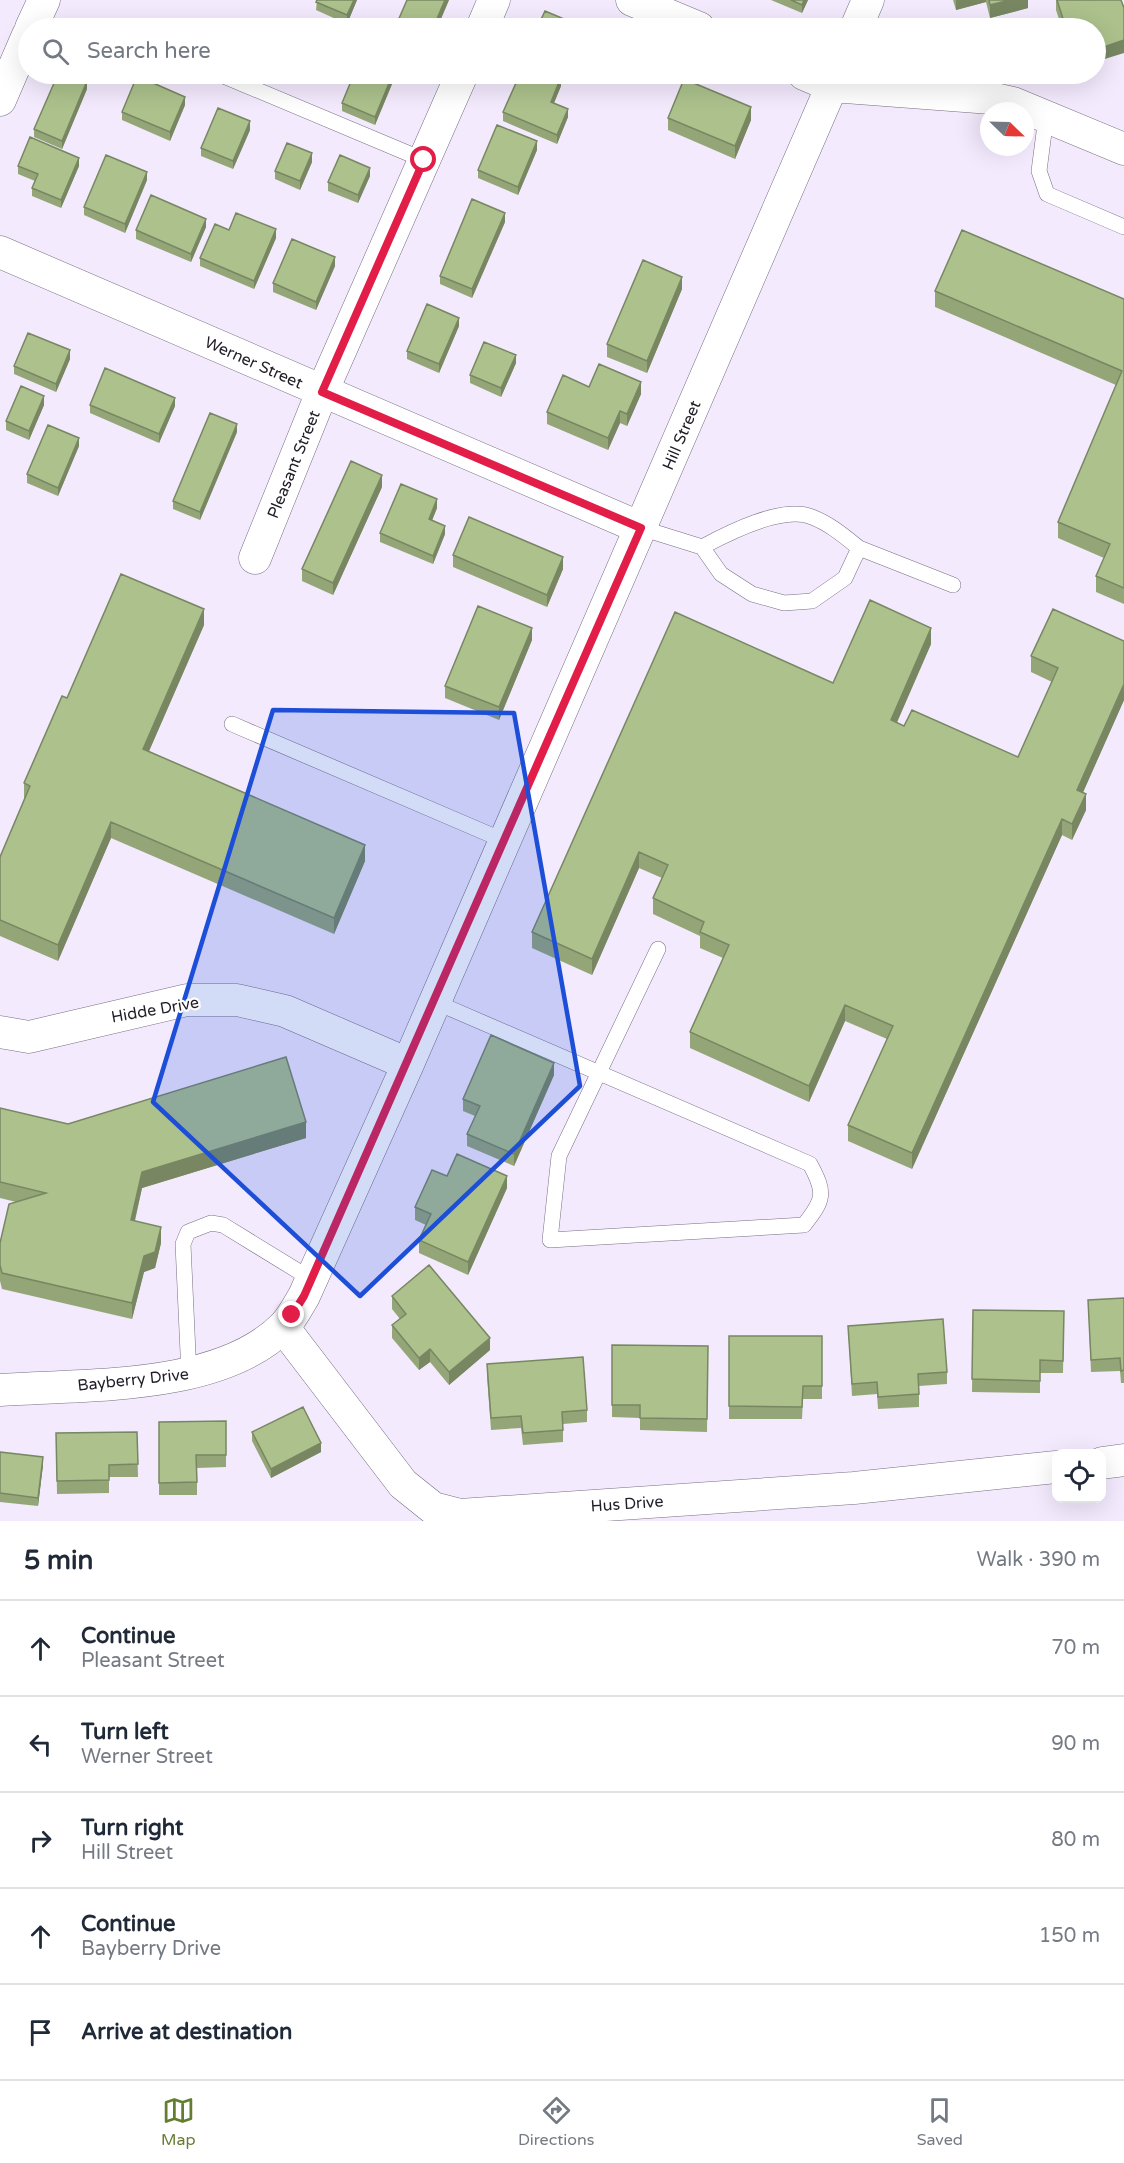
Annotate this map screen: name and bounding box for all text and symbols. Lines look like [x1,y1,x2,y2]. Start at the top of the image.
search box [18,18,1106,84]
icon: search [39,35,72,68]
text: Search here [87,38,211,64]
north arrow [980,102,1034,156]
route start [410,146,436,172]
street label: Werner Street [201,332,306,393]
street label: Hill Street [658,398,706,473]
street label: Pleasant Street [263,407,325,521]
street label: Hidde Drive [110,992,201,1028]
route end [278,1301,304,1327]
street label: Bayberry Drive [76,1364,190,1396]
map controls [1052,1449,1106,1503]
button: locate [1052,1449,1106,1503]
street label: Hus Drive [590,1491,664,1517]
text: 5 min [24,1545,93,1576]
text: Walk · 390 m [977,1548,1100,1572]
text: Continue [81,1623,176,1649]
icon: ahead [24,1632,57,1665]
text: 70 m [1051,1636,1100,1660]
text: Pleasant Street [81,1649,225,1673]
text: Turn left [81,1719,169,1745]
icon: left [24,1728,57,1761]
text: 90 m [1051,1732,1100,1756]
text: Werner Street [81,1745,213,1769]
text: Turn right [81,1815,183,1841]
icon: right [24,1824,57,1857]
text: 80 m [1051,1828,1100,1852]
text: Hill Street [81,1841,173,1865]
text: Continue [81,1911,176,1937]
icon: ahead [24,1920,57,1953]
text: 150 m [1039,1924,1100,1948]
text: Bayberry Drive [81,1937,221,1961]
icon: arrive [24,2016,57,2049]
text: Arrive at destination [81,2019,292,2045]
tab: Map [161,2094,196,2150]
tab: Directions [518,2094,594,2150]
tab: Saved [917,2094,963,2150]

